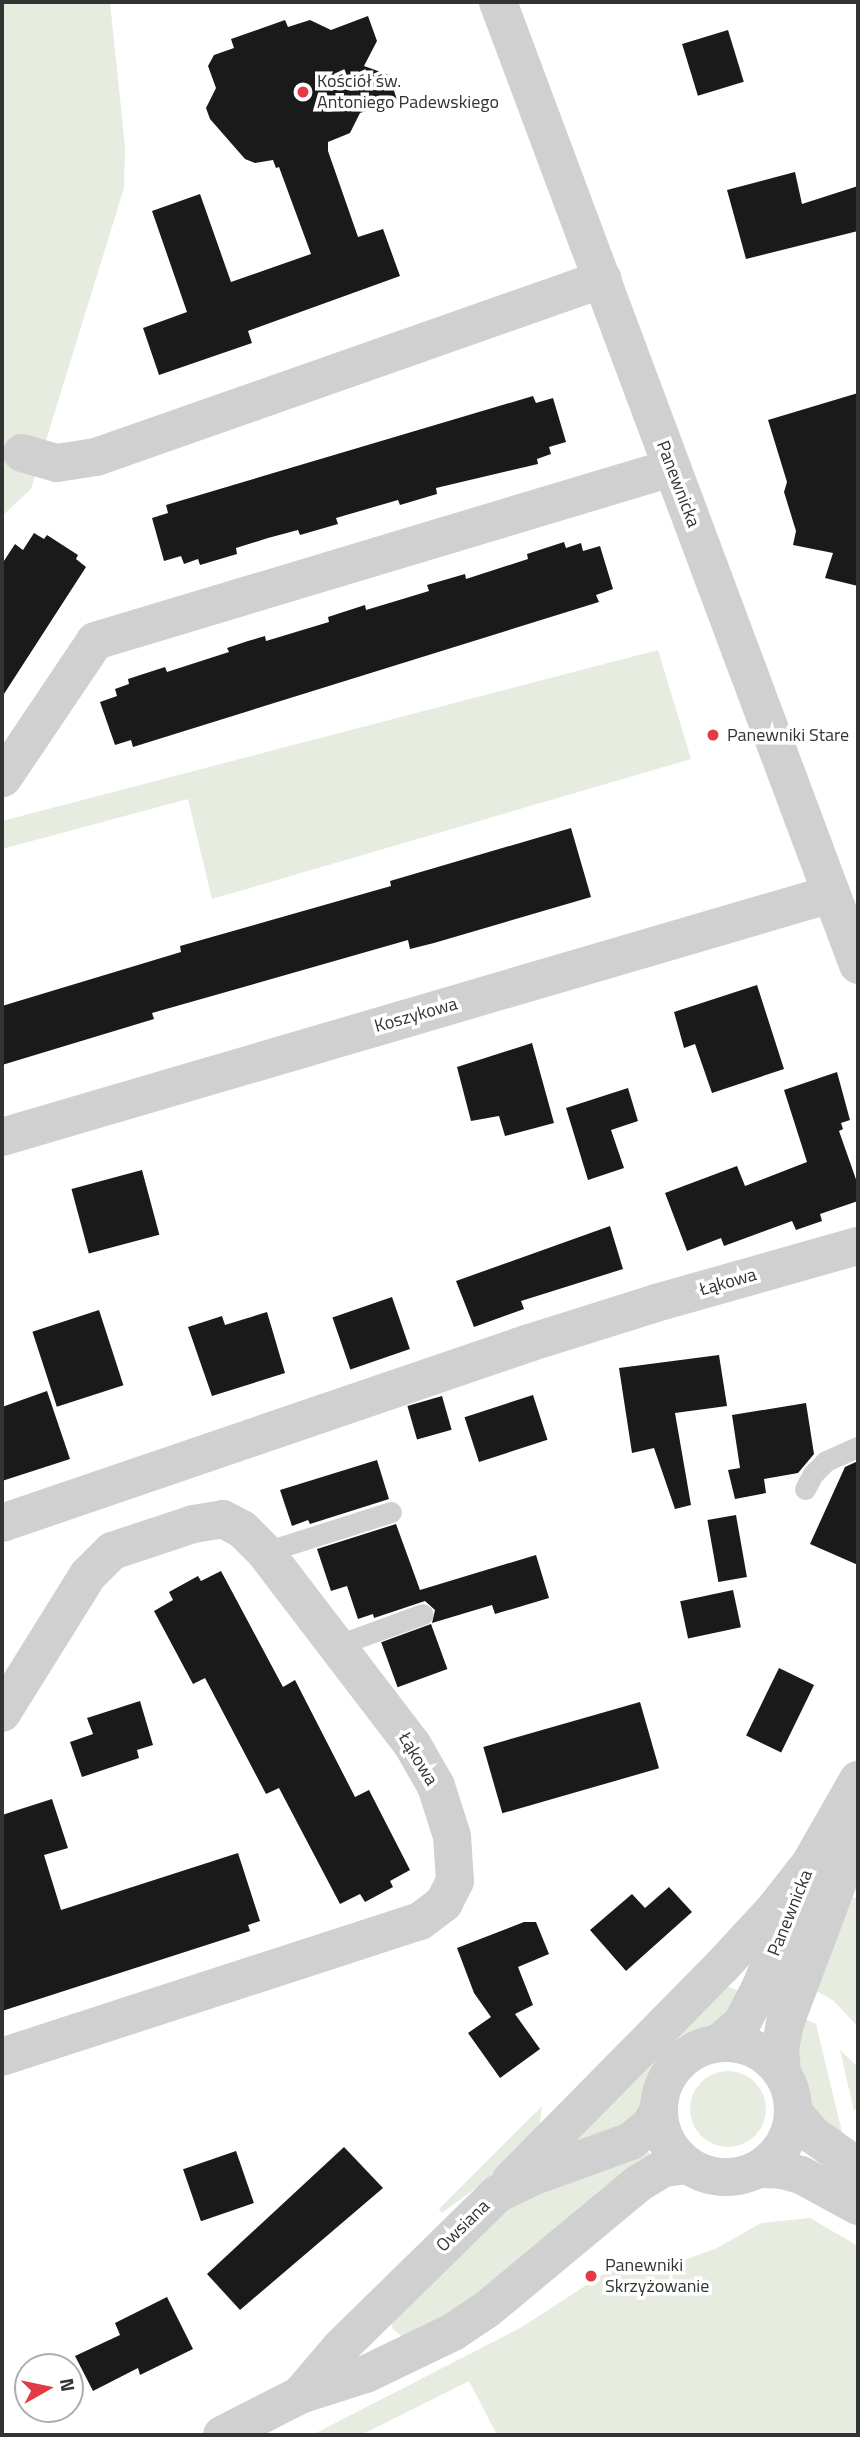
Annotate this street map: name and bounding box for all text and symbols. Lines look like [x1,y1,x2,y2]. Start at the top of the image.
place label: Kościół św. Antoniego Padewskiego [317,71,499,114]
marker: Kościół św. Antoniego Padewskiego [295,84,311,100]
street label: Panewnicka [652,438,704,530]
place label: Panewniki Stare [727,724,849,746]
marker: Panewniki Stare [705,727,721,743]
street label: Koszykowa [372,993,460,1037]
street label: Łąkowa [697,1264,759,1300]
street label: Łąkowa [394,1729,442,1789]
street label: Panewnicka [763,1867,817,1959]
street label: Owsiana [432,2195,494,2257]
place label: Panewniki Skrzyżowanie [605,2255,709,2298]
marker: Panewniki Skrzyżowanie [583,2268,599,2284]
north arrow [14,2353,84,2423]
text: N [53,2376,84,2394]

